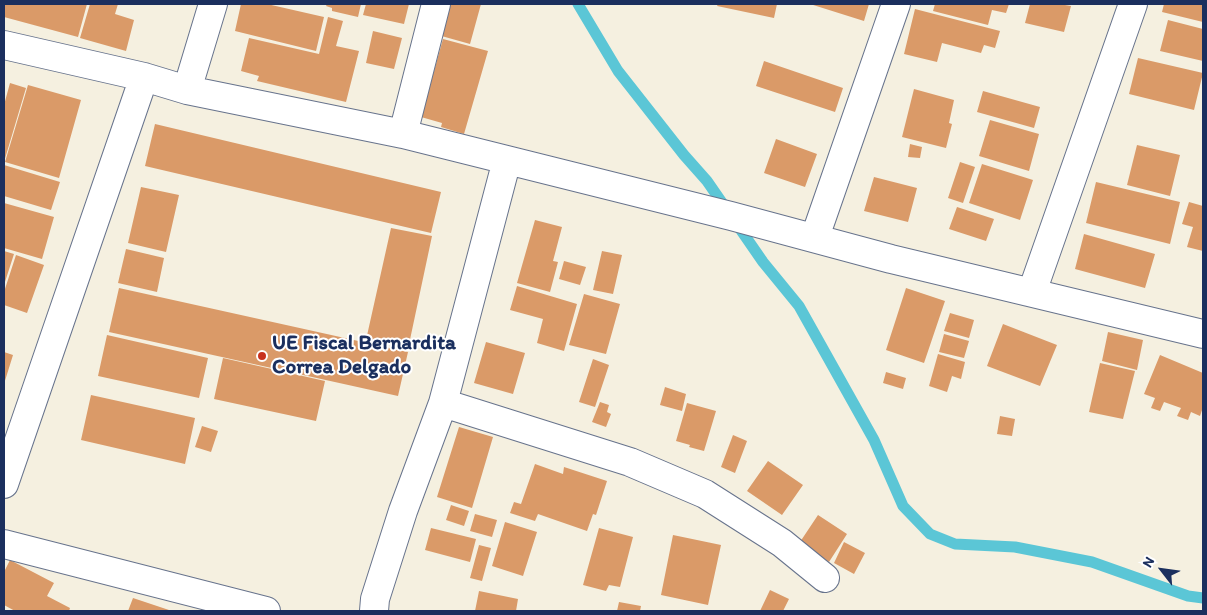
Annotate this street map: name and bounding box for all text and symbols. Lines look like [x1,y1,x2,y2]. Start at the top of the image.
place label: UE Fiscal Bernardita Correa Delgado [272,331,456,381]
marker: UE Fiscal Bernardita Correa Delgado [256,350,268,362]
north arrow [1137,545,1187,595]
text: N [1139,554,1158,571]

